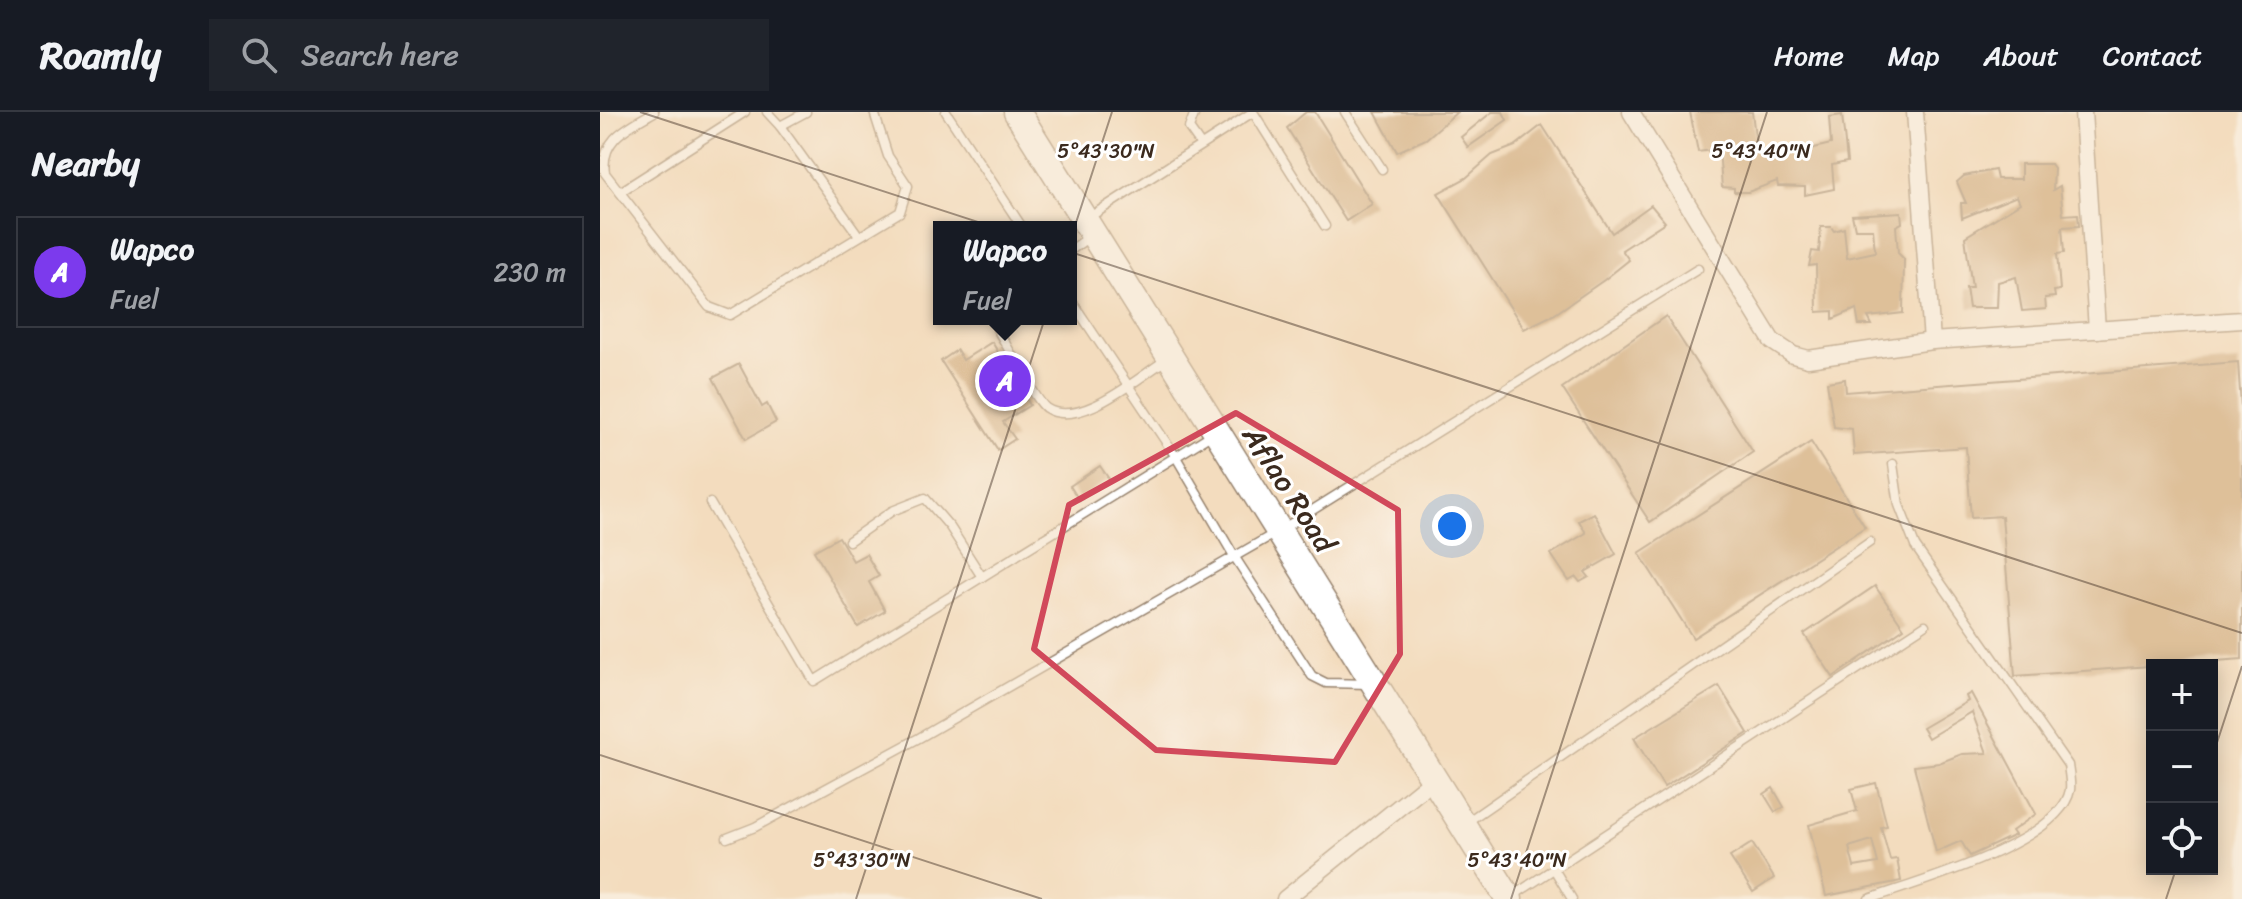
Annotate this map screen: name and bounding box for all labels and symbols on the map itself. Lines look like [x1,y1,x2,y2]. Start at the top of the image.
text: 5°43'30"N [1057,134,1155,169]
text: 5°43'40"N [1712,134,1811,169]
pin: A [979,351,1031,411]
street label: Aflao Road [1227,413,1352,566]
your location [1432,506,1472,546]
text: 5°43'30"N [813,843,911,878]
text: 5°43'40"N [1468,843,1567,878]

